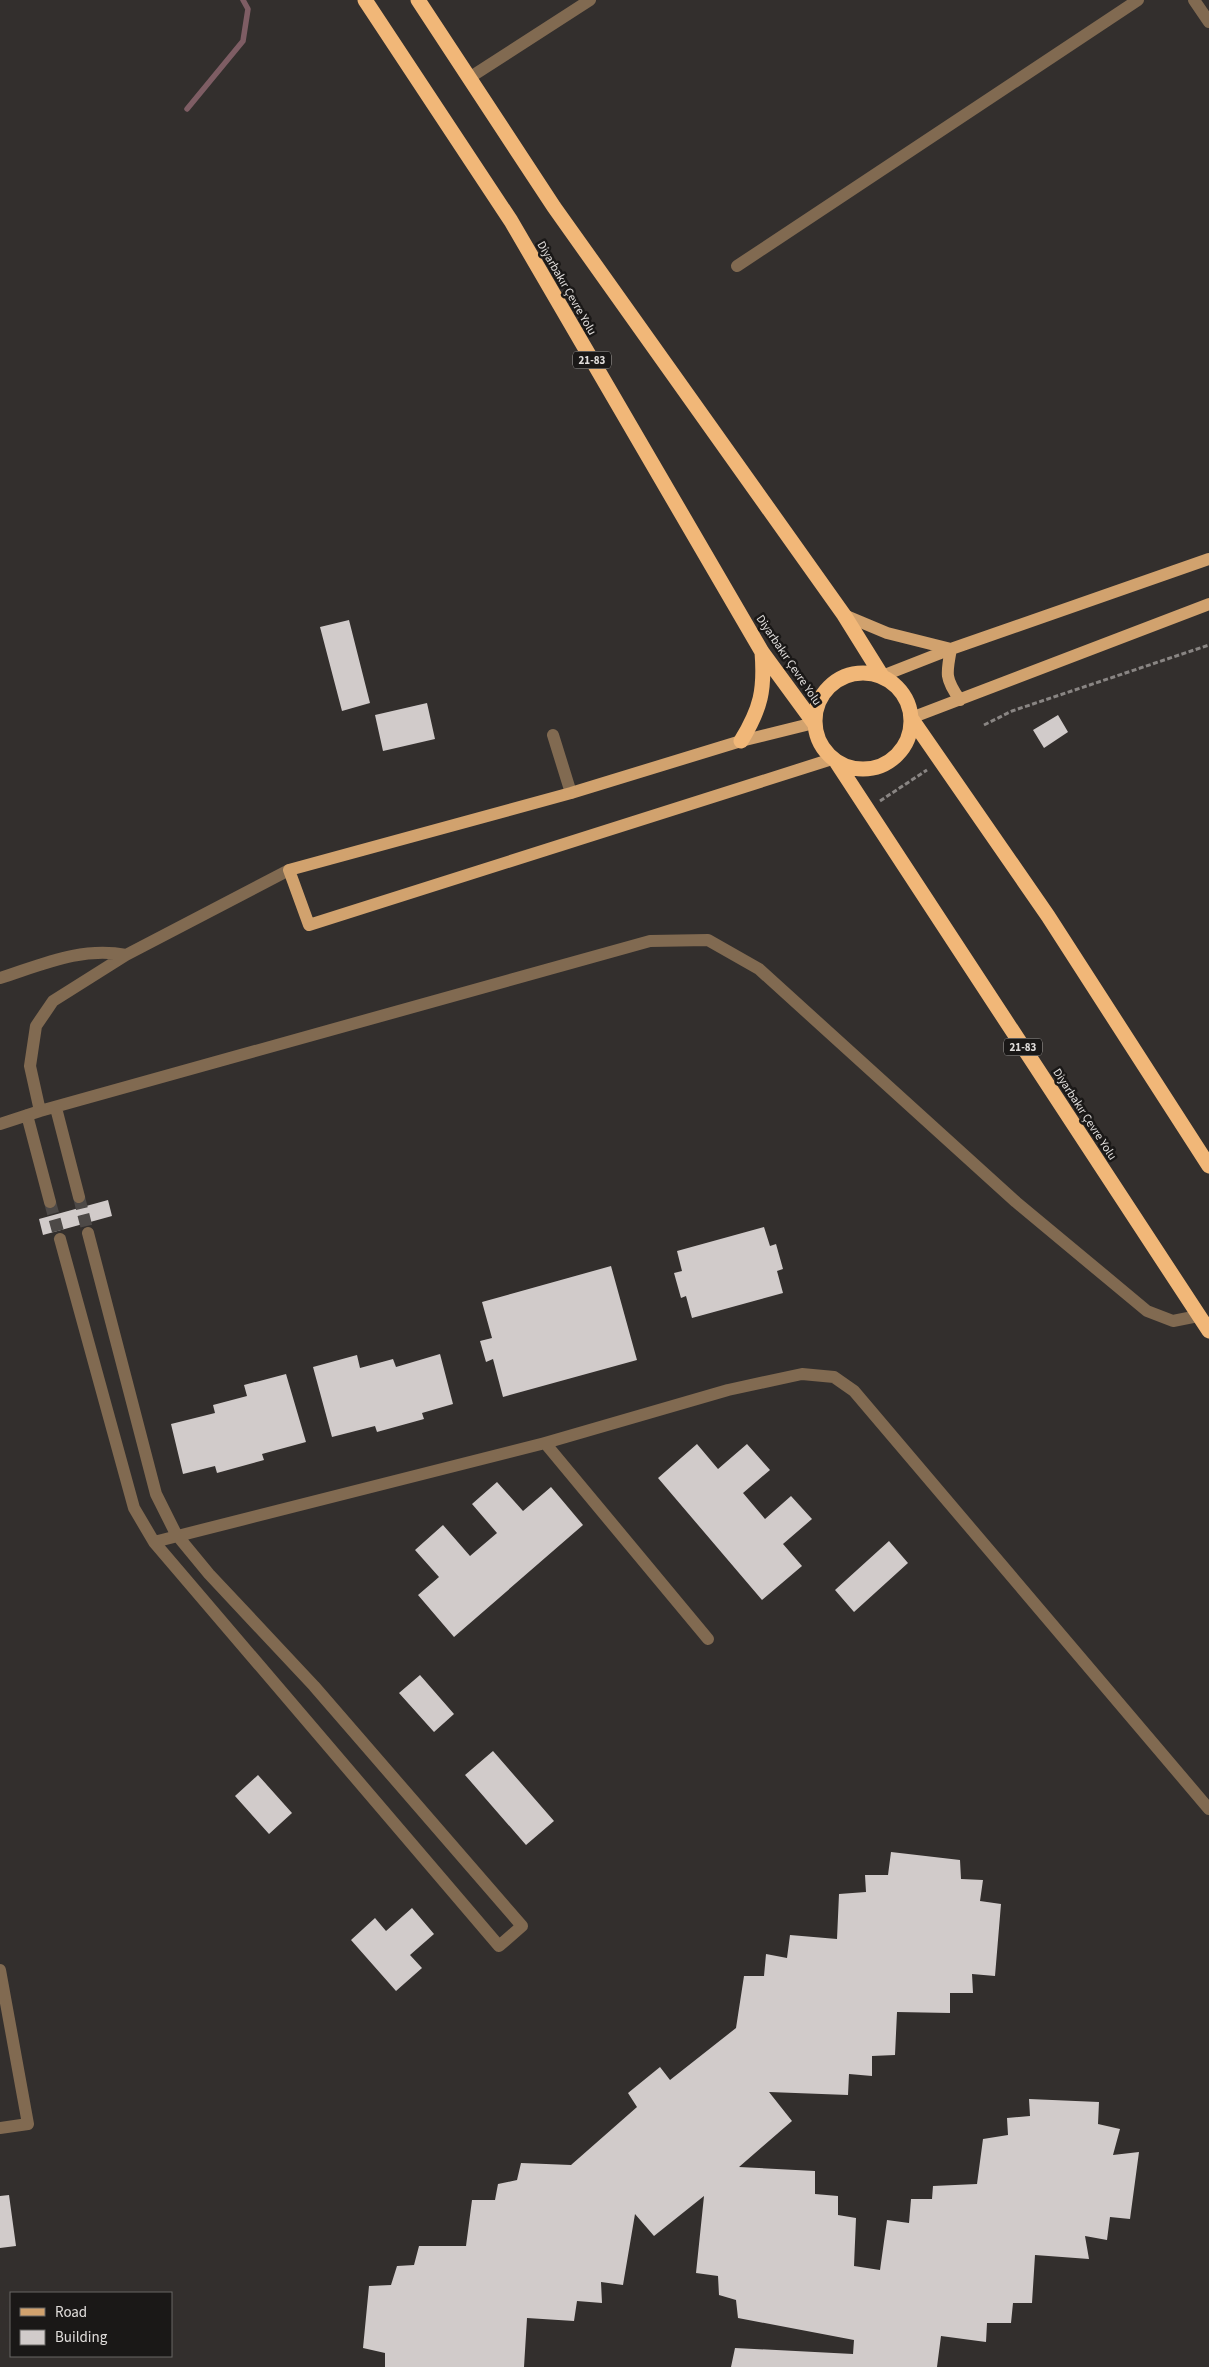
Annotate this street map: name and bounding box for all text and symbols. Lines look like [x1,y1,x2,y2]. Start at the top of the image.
street label: Diyarbakır Çevre Yolu [533,238,600,338]
road number: 21-83 [573,352,611,368]
street label: Diyarbakır Çevre Yolu [752,612,825,709]
road number: 21-83 [1004,1038,1042,1056]
street label: Diyarbakır Çevre Yolu [1049,1065,1121,1163]
legend [10,2292,172,2357]
text: Road [55,2302,87,2323]
text: Building [55,2327,108,2348]

